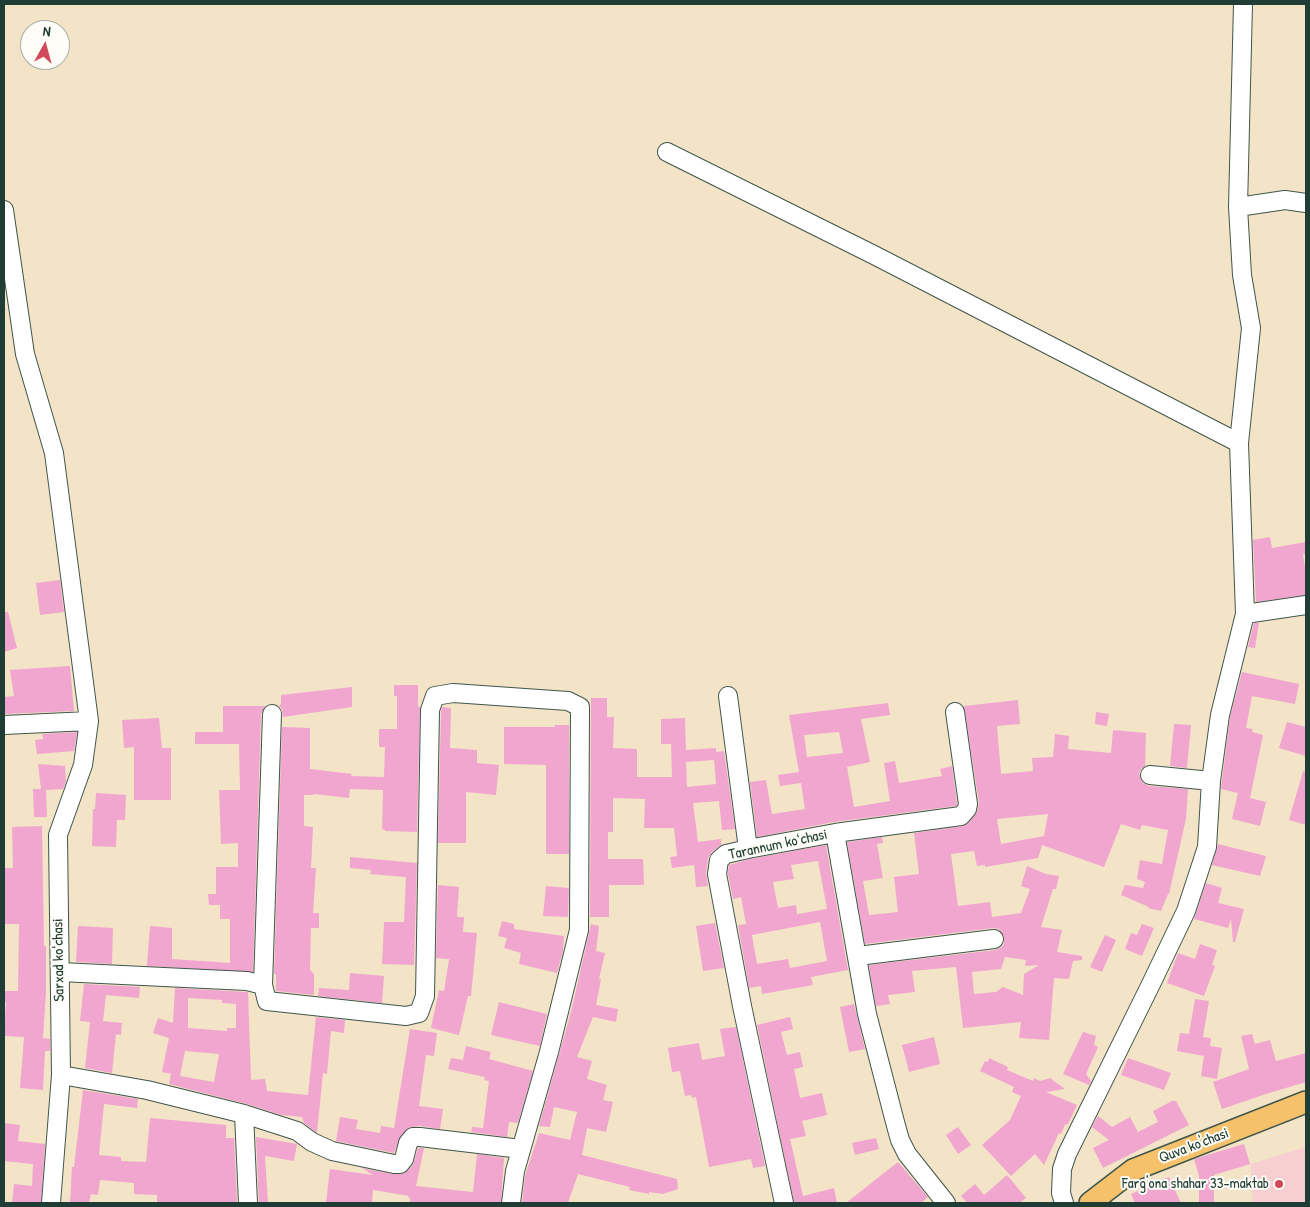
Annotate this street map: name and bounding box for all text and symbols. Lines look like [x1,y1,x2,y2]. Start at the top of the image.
north arrow [20,20,70,70]
text: N [42,21,52,40]
street label: Tarannum koʻchasi [727,826,829,864]
street label: Sarxad koʻchasi [49,918,69,1002]
street label: Quva ko'chasi [1157,1125,1231,1167]
place label: Farg'ona shahar 33-maktab [1122,1175,1269,1193]
marker: Farg'ona shahar 33-maktab [1273,1178,1285,1190]

